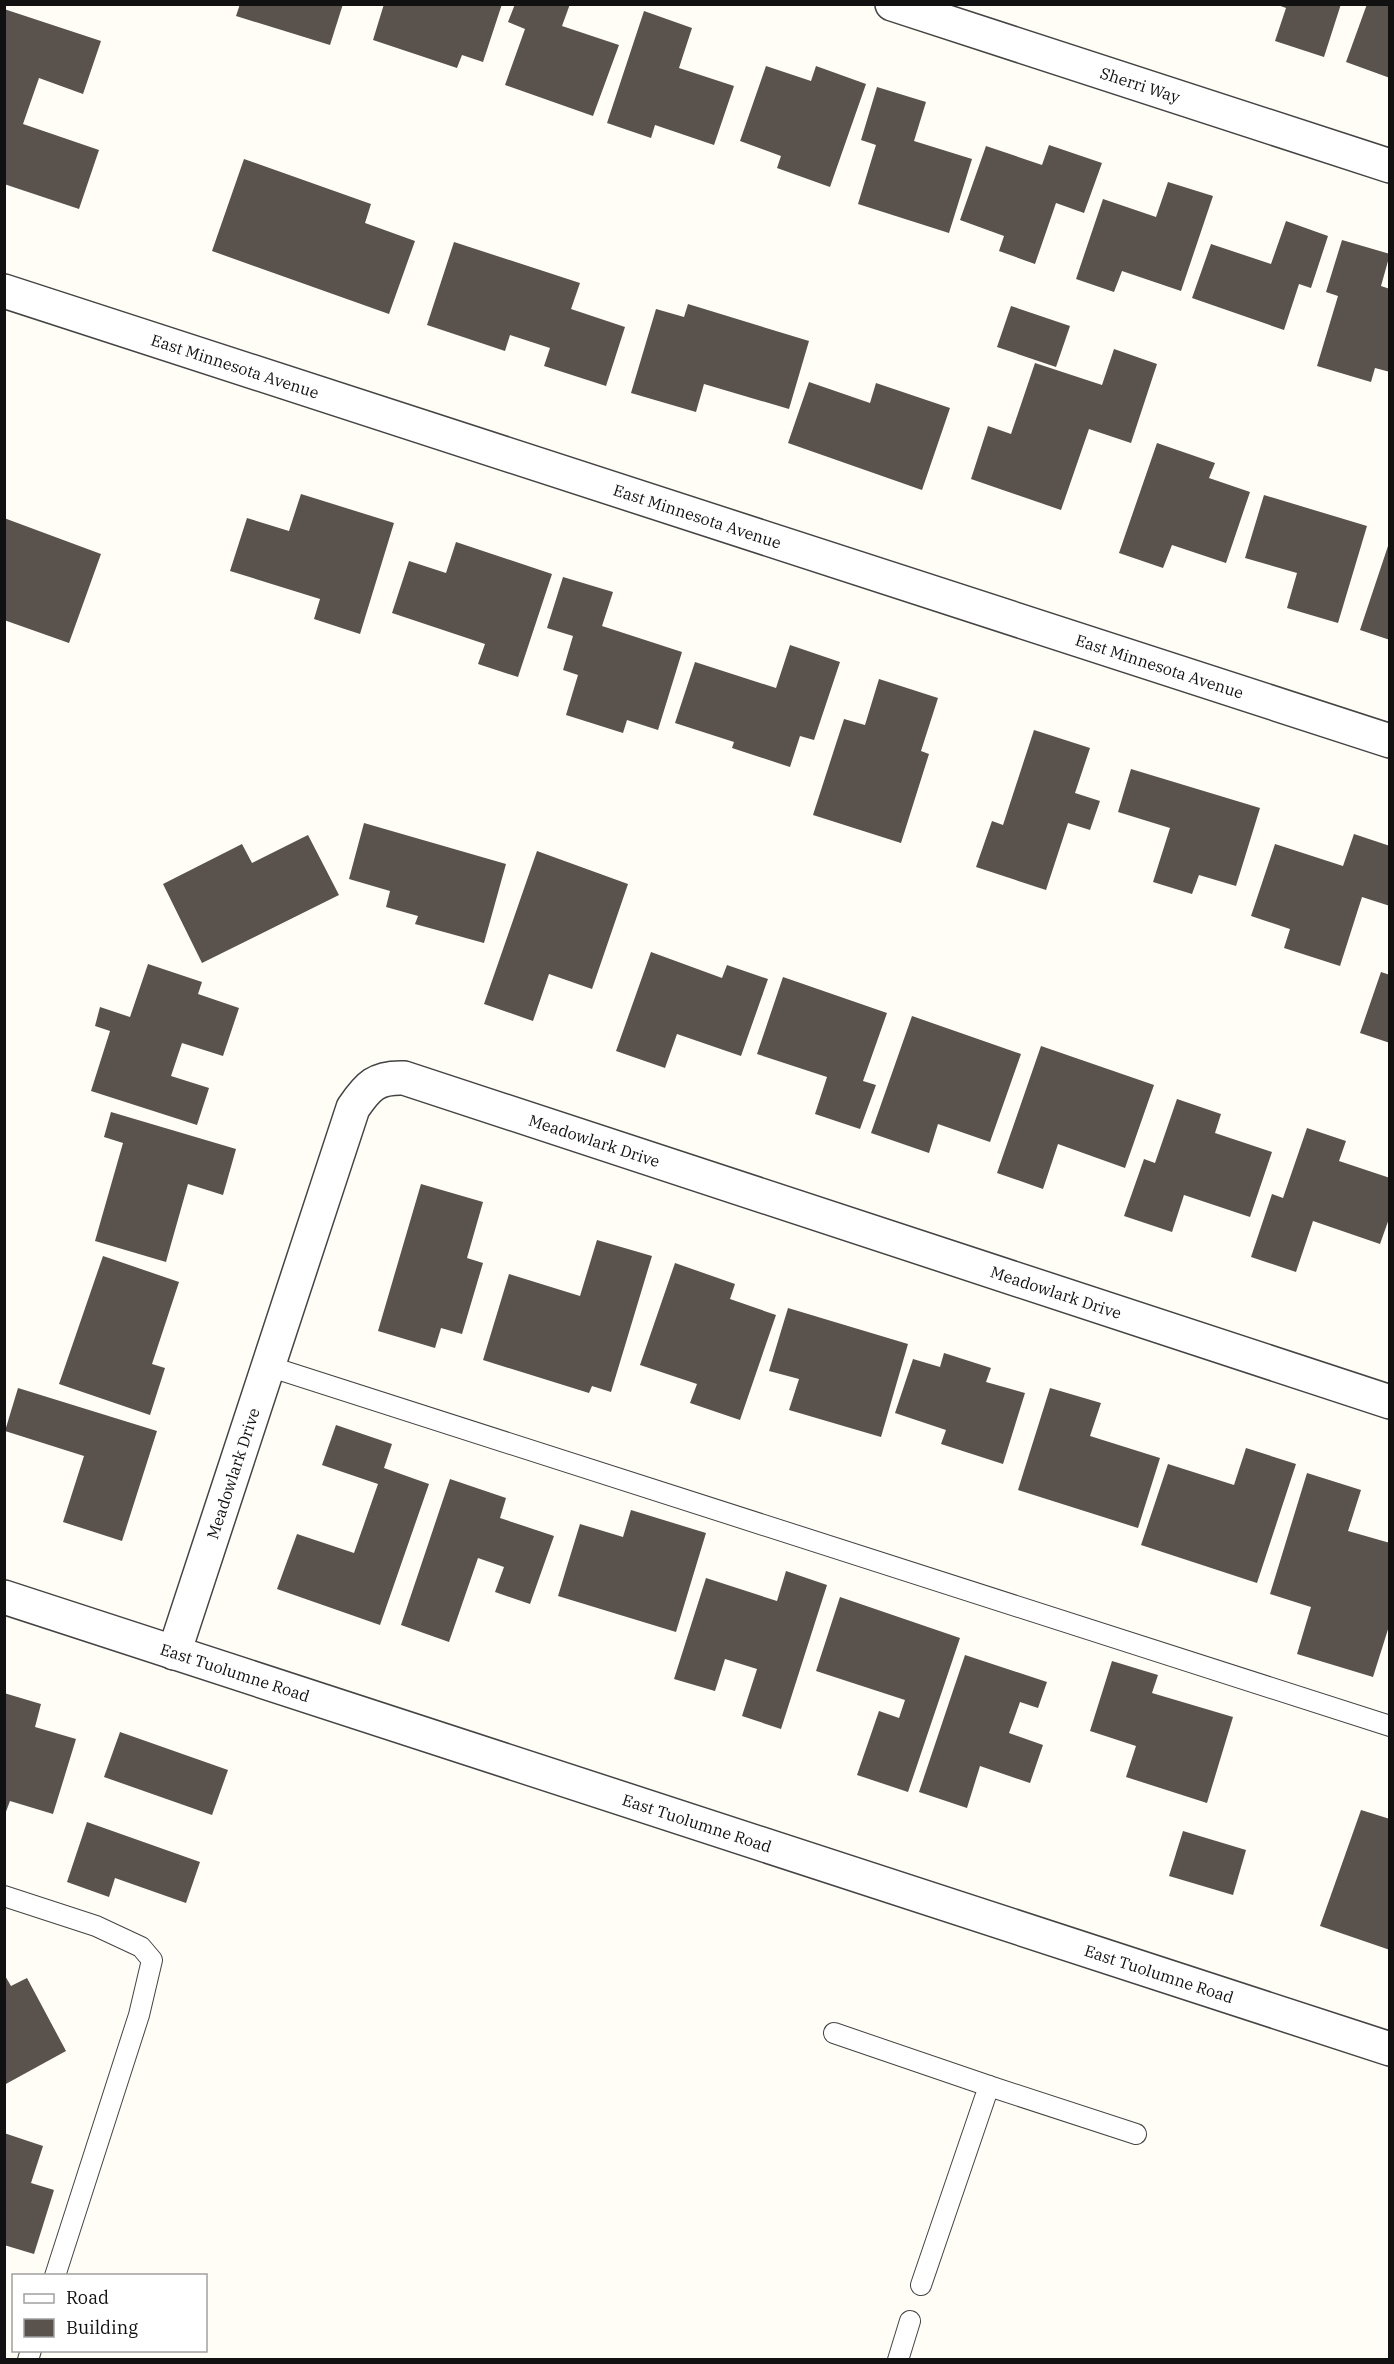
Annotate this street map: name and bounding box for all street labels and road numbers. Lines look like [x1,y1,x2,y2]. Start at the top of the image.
street label: Sherri Way [1098,62,1183,107]
street label: East Minnesota Avenue [149,329,322,403]
street label: East Minnesota Avenue [611,480,784,553]
street label: East Minnesota Avenue [1073,630,1246,703]
street label: Meadowlark Drive [526,1110,662,1171]
street label: Meadowlark Drive [988,1261,1124,1323]
street label: Meadowlark Drive [202,1405,264,1541]
street label: East Tuolumne Road [158,1639,312,1706]
street label: East Tuolumne Road [620,1789,775,1857]
street label: East Tuolumne Road [1082,1940,1237,2007]

